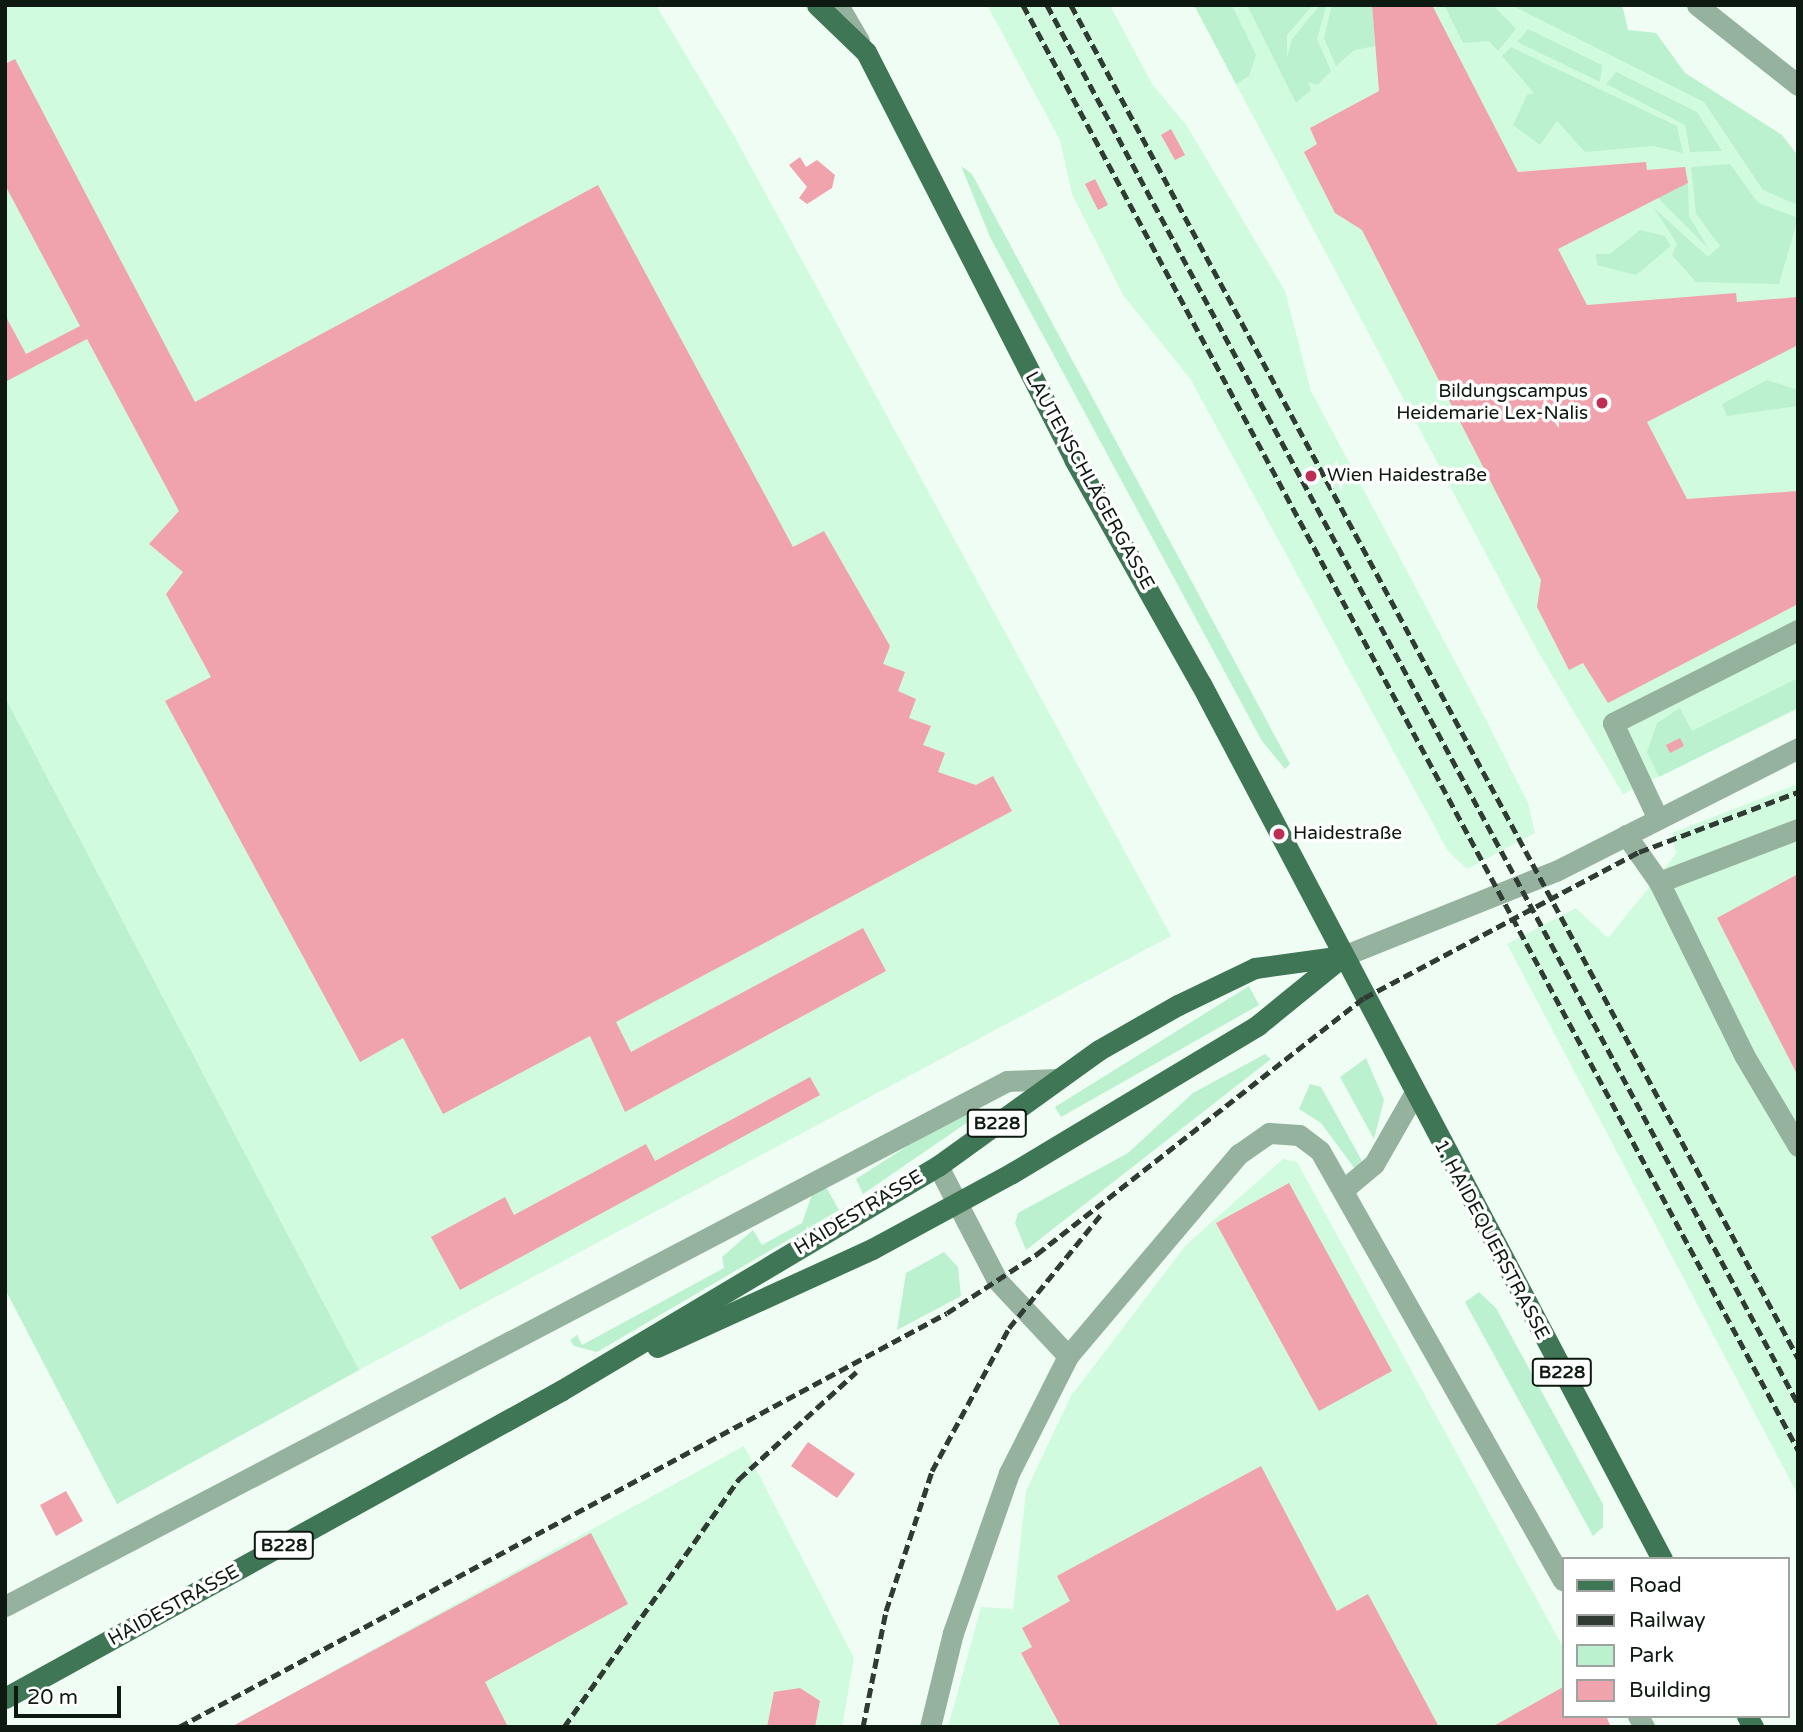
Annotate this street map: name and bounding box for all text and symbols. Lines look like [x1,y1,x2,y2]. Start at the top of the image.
street label: LAUTENSCHLÄGERGASSE [1020,368,1158,594]
place label: Bildungscampus Heidemarie Lex-Nalis [1396,381,1588,425]
marker: Bildungscampus Heidemarie Lex-Nalis [1594,395,1610,411]
place label: Wien Haidestraße [1327,465,1487,487]
marker: Wien Haidestraße [1301,466,1321,486]
place label: Haidestraße [1293,823,1402,845]
marker: Haidestraße [1271,826,1287,842]
road number: B228 [965,1108,1028,1138]
street label: 1. HAIDEQUERSTRASSE [1429,1136,1553,1344]
street label: HAIDESTRASSE [791,1166,927,1260]
road number: B228 [1530,1358,1594,1386]
road number: B228 [252,1530,316,1560]
legend [1562,1557,1789,1718]
street label: HAIDESTRASSE [105,1561,243,1651]
text: Road [1629,1573,1682,1598]
text: Railway [1629,1608,1706,1633]
text: Park [1629,1643,1674,1668]
scale bar [18,1672,124,1716]
text: Building [1629,1678,1711,1703]
text: 20 m [27,1685,78,1710]

